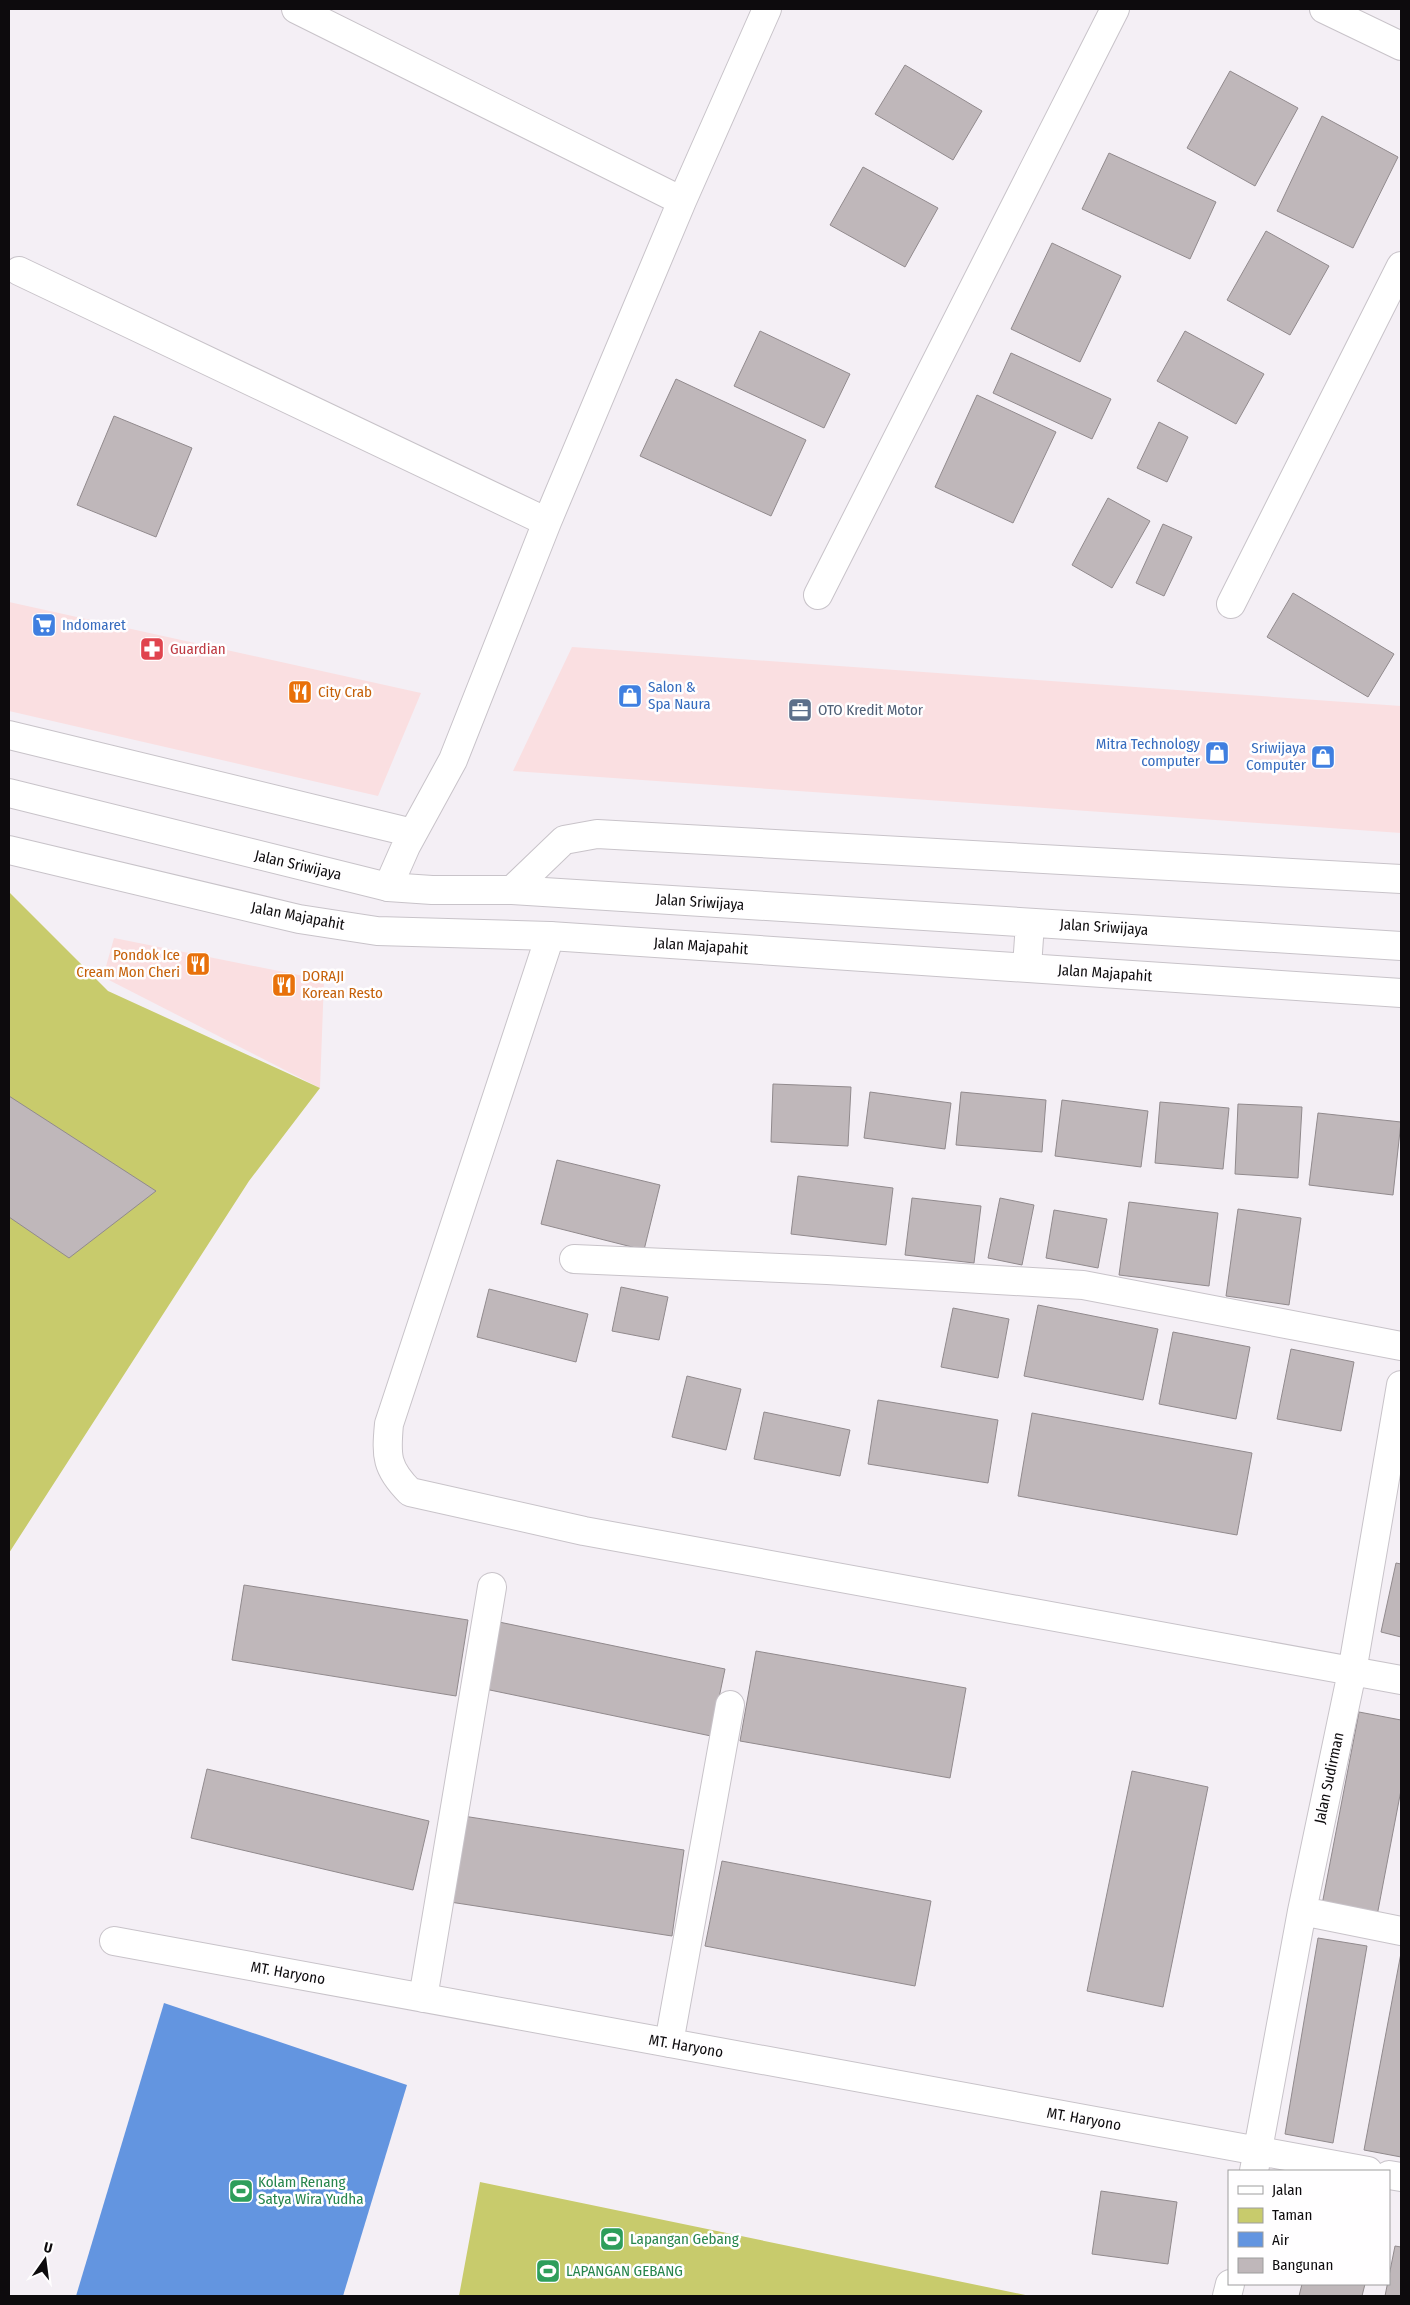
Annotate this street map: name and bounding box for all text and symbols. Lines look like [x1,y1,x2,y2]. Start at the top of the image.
supermarket icon: Indomaret [31,612,57,638]
place label: Indomaret [62,616,126,634]
pharmacy icon: Guardian [139,636,165,662]
place label: Guardian [170,640,226,658]
place label: Salon & Spa Naura [648,678,711,713]
restaurant icon: City Crab [287,679,313,705]
place label: City Crab [318,683,372,701]
shop icon: Salon & Spa Naura [617,683,643,709]
office icon: OTO Kredit Motor [787,697,813,723]
place label: OTO Kredit Motor [818,701,924,719]
place label: Mitra Technology computer [1096,735,1201,770]
place label: Sriwijaya Computer [1246,739,1307,774]
shop icon: Mitra Technology computer [1204,740,1230,766]
shop icon: Sriwijaya Computer [1310,744,1336,770]
street label: Jalan Sriwijaya [253,846,343,884]
street label: Jalan Sriwijaya [655,890,745,914]
street label: Jalan Majapahit [250,898,346,934]
street label: Jalan Sriwijaya [1059,915,1149,939]
street label: Jalan Majapahit [653,934,749,958]
place label: Pondok Ice Cream Mon Cheri [76,946,180,981]
restaurant icon: Pondok Ice Cream Mon Cheri [185,951,211,977]
street label: Jalan Majapahit [1057,961,1153,985]
place label: DORAJI Korean Resto [302,967,383,1002]
restaurant icon: DORAJI Korean Resto [271,972,297,998]
street label: Jalan Sudirman [1311,1731,1347,1825]
street label: MT. Haryono [249,1958,327,1988]
street label: MT. Haryono [647,2031,725,2061]
street label: MT. Haryono [1045,2104,1123,2134]
legend [1228,2170,1390,2285]
place label: Kolam Renang Satya Wira Yudha [258,2173,364,2208]
sports icon: Kolam Renang Satya Wira Yudha [228,2178,254,2204]
text: Jalan [1272,2181,1302,2199]
text: Taman [1272,2206,1312,2224]
sports icon: Lapangan Gebang [599,2226,625,2252]
place label: Lapangan Gebang [630,2230,739,2248]
text: Air [1272,2231,1290,2249]
north arrow [20,2235,70,2285]
text: U [42,2239,54,2257]
text: Bangunan [1272,2256,1333,2274]
sports icon: LAPANGAN GEBANG [535,2258,561,2284]
place label: LAPANGAN GEBANG [566,2262,683,2280]

